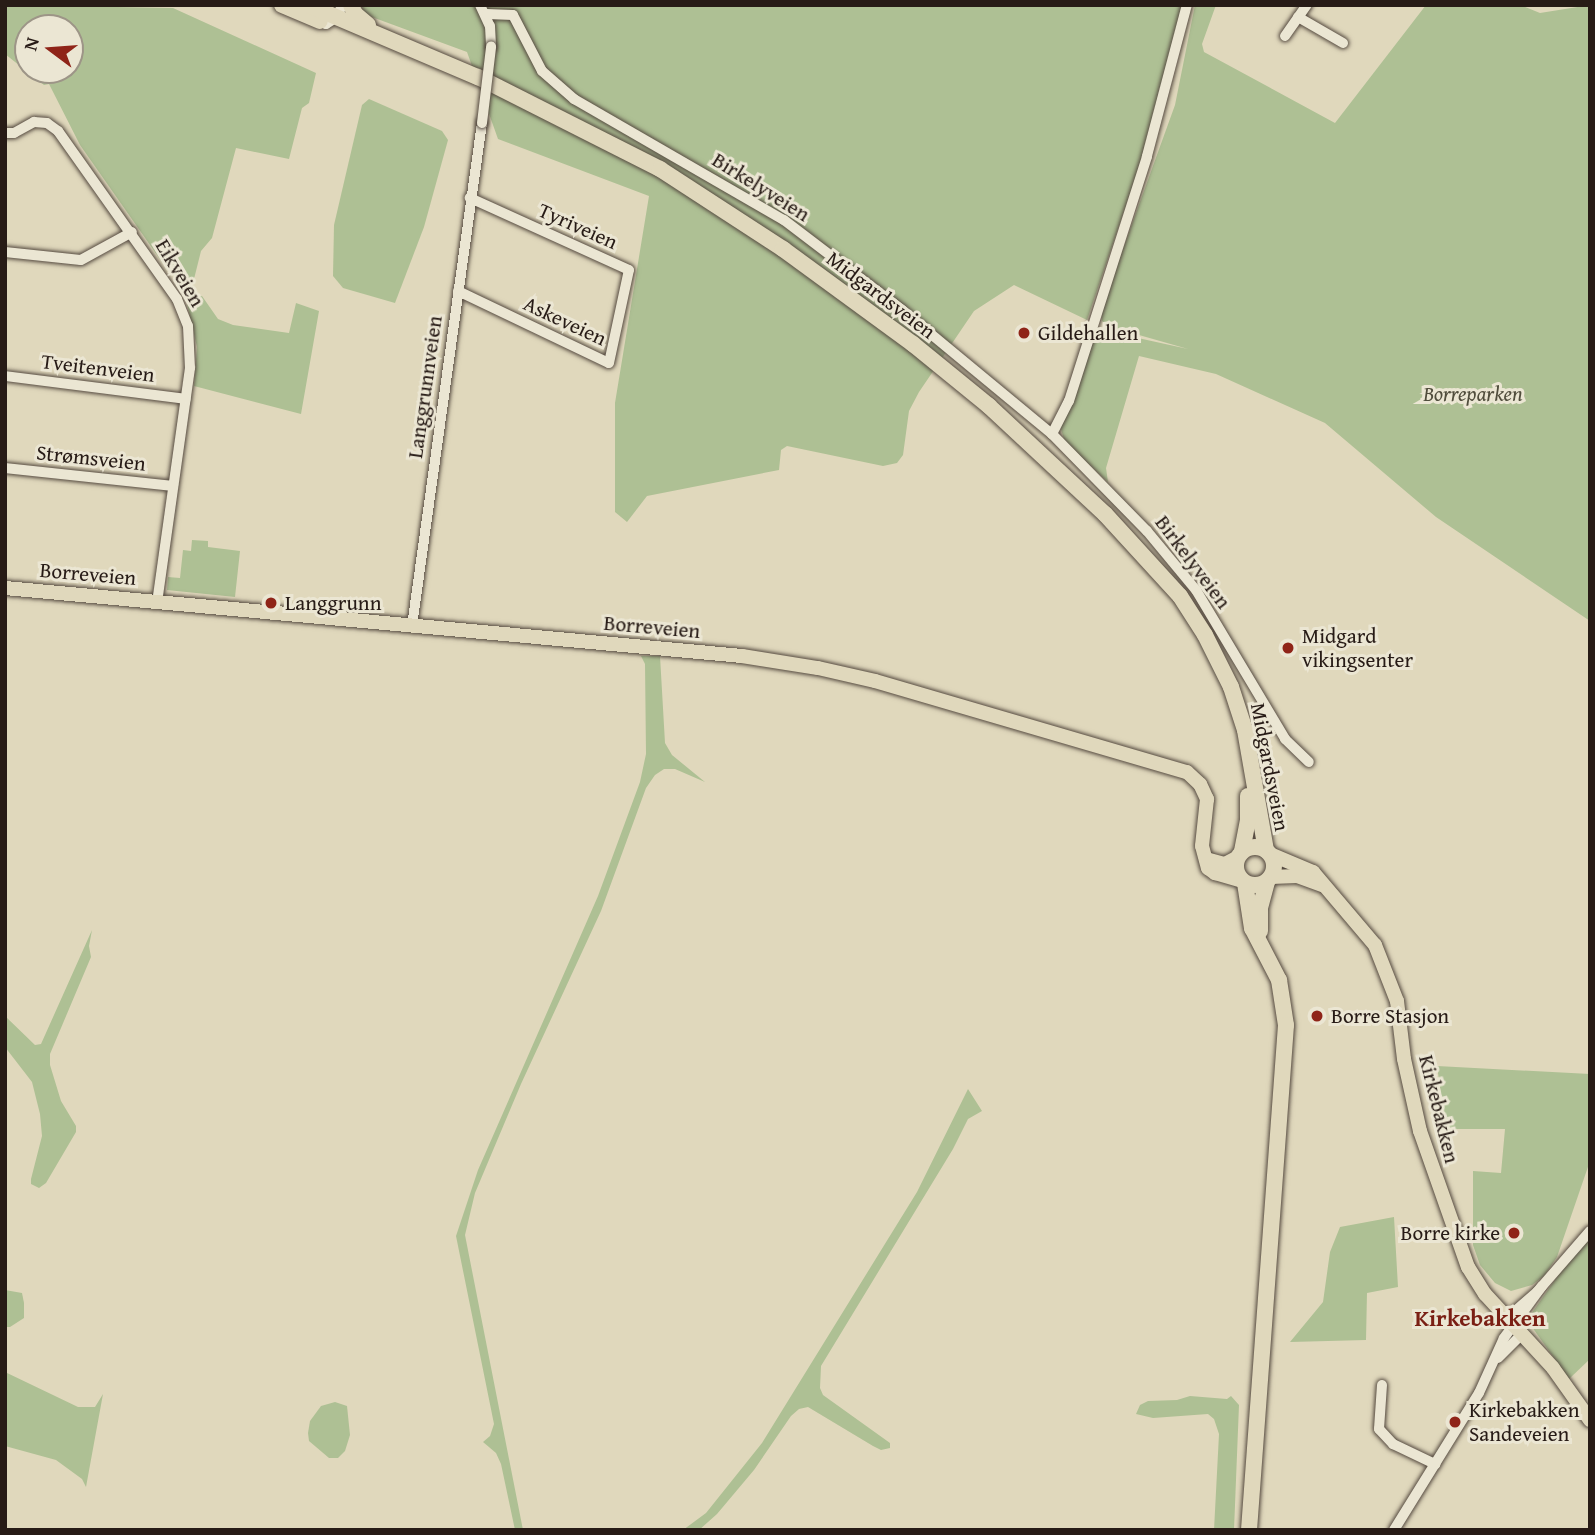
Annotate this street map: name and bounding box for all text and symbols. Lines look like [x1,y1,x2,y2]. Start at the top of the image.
north arrow [14,14,84,84]
text: N [16,34,46,54]
street label: Birkelyveien [708,147,814,227]
street label: Tyriveien [534,197,622,255]
street label: Eikveien [150,235,210,311]
street label: Midgardsveien [821,246,941,344]
street label: Askeveien [520,291,610,351]
street label: Langgrunnveien [403,314,447,460]
place label: Gildehallen [1038,320,1138,346]
marker: Gildehallen [1016,325,1032,341]
street label: Tveitenveien [40,349,156,387]
park label: Borreparken [1423,381,1523,407]
street label: Strømsveien [35,440,147,476]
street label: Birkelyveien [1150,510,1236,614]
street label: Borreveien [39,557,137,591]
place label: Langgrunn [285,590,381,616]
marker: Langgrunn [263,595,279,611]
street label: Borreveien [603,610,701,644]
place label: Midgard vikingsenter [1302,623,1413,673]
marker: Midgard vikingsenter [1280,640,1296,656]
street label: Midgardsveien [1245,701,1295,833]
place label: Borre Stasjon [1331,1003,1449,1029]
marker: Borre Stasjon [1309,1008,1325,1024]
street label: Kirkebakken [1413,1052,1465,1166]
place label: Borre kirke [1401,1220,1500,1246]
marker: Borre kirke [1506,1225,1522,1241]
district label: Kirkebakken [1414,1304,1546,1332]
place label: Kirkebakken Sandeveien [1469,1397,1579,1447]
marker: Kirkebakken Sandeveien [1447,1414,1463,1430]

